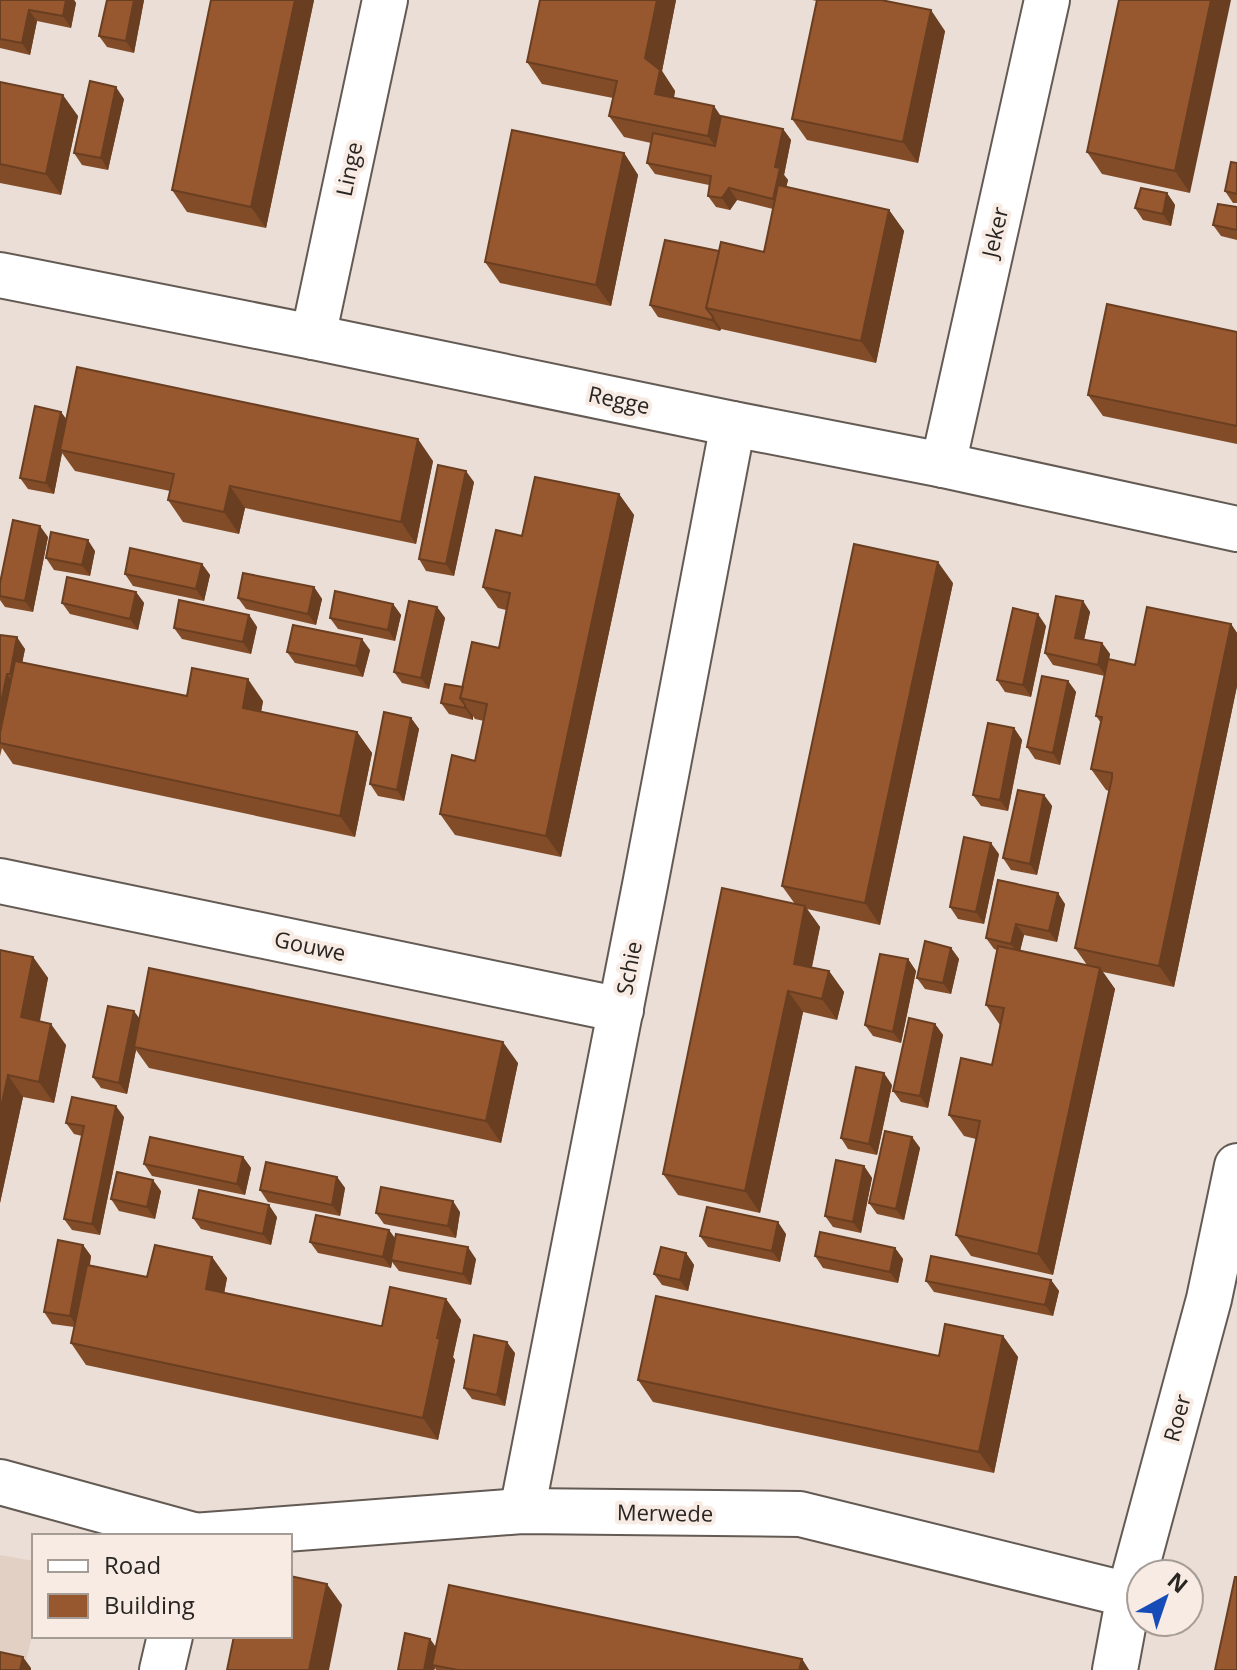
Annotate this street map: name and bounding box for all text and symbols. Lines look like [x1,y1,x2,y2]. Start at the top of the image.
street label: Linge [328,139,368,199]
street label: Jeker [973,203,1014,262]
street label: Regge [586,378,653,420]
street label: Gouwe [272,923,349,967]
street label: Schie [608,938,648,997]
street label: Roer [1155,1391,1197,1445]
street label: Merwede [617,1496,713,1528]
legend [32,1534,292,1638]
text: Road [104,1548,161,1581]
north arrow [1125,1558,1205,1638]
text: N [1162,1565,1195,1599]
text: Building [104,1588,195,1621]

